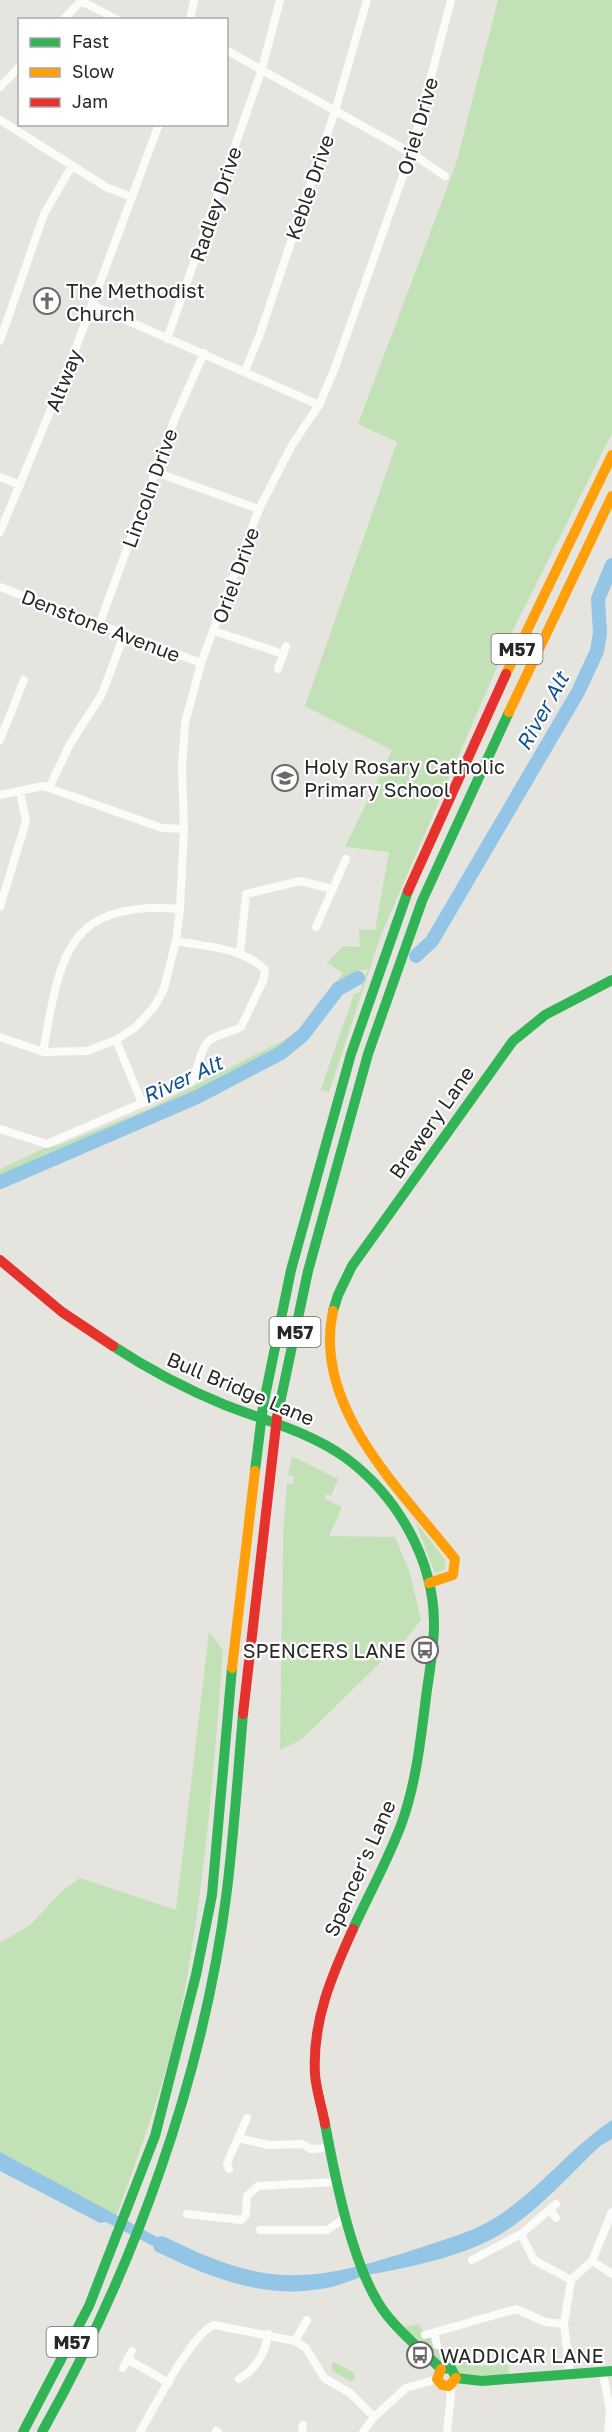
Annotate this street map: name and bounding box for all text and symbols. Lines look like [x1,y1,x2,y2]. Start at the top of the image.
legend [18,18,228,126]
text: Fast [72,30,109,52]
text: Slow [72,60,115,82]
street label: Oriel Drive [392,74,442,178]
text: Jam [72,90,108,112]
street label: Keble Drive [280,131,338,243]
street label: Radley Drive [184,143,246,265]
place label: The Methodist Church [66,278,205,325]
church icon: The Methodist Church [32,286,62,316]
street label: Altway [40,345,86,415]
street label: Lincoln Drive [116,425,182,551]
street label: Oriel Drive [207,524,263,626]
street label: Denstone Avenue [18,584,184,666]
road number: M57 [492,634,542,664]
water label: River Alt [510,665,575,755]
place label: Holy Rosary Catholic Primary School [304,754,505,801]
school or university icon: Holy Rosary Catholic Primary School [270,763,300,793]
water label: River Alt [138,1048,228,1109]
street label: Brewery Lane [383,1061,479,1183]
road number: M57 [270,1317,320,1347]
street label: Bull Bridge Lane [164,1346,318,1430]
bus stop icon: SPENCERS LANE [410,1635,440,1665]
place label: SPENCERS LANE [243,1638,406,1662]
street label: Spencer's Lane [318,1796,400,1940]
road number: M57 [46,2327,98,2357]
bus stop icon: WADDICAR LANE [405,2340,435,2370]
place label: WADDICAR LANE [440,2343,604,2367]

